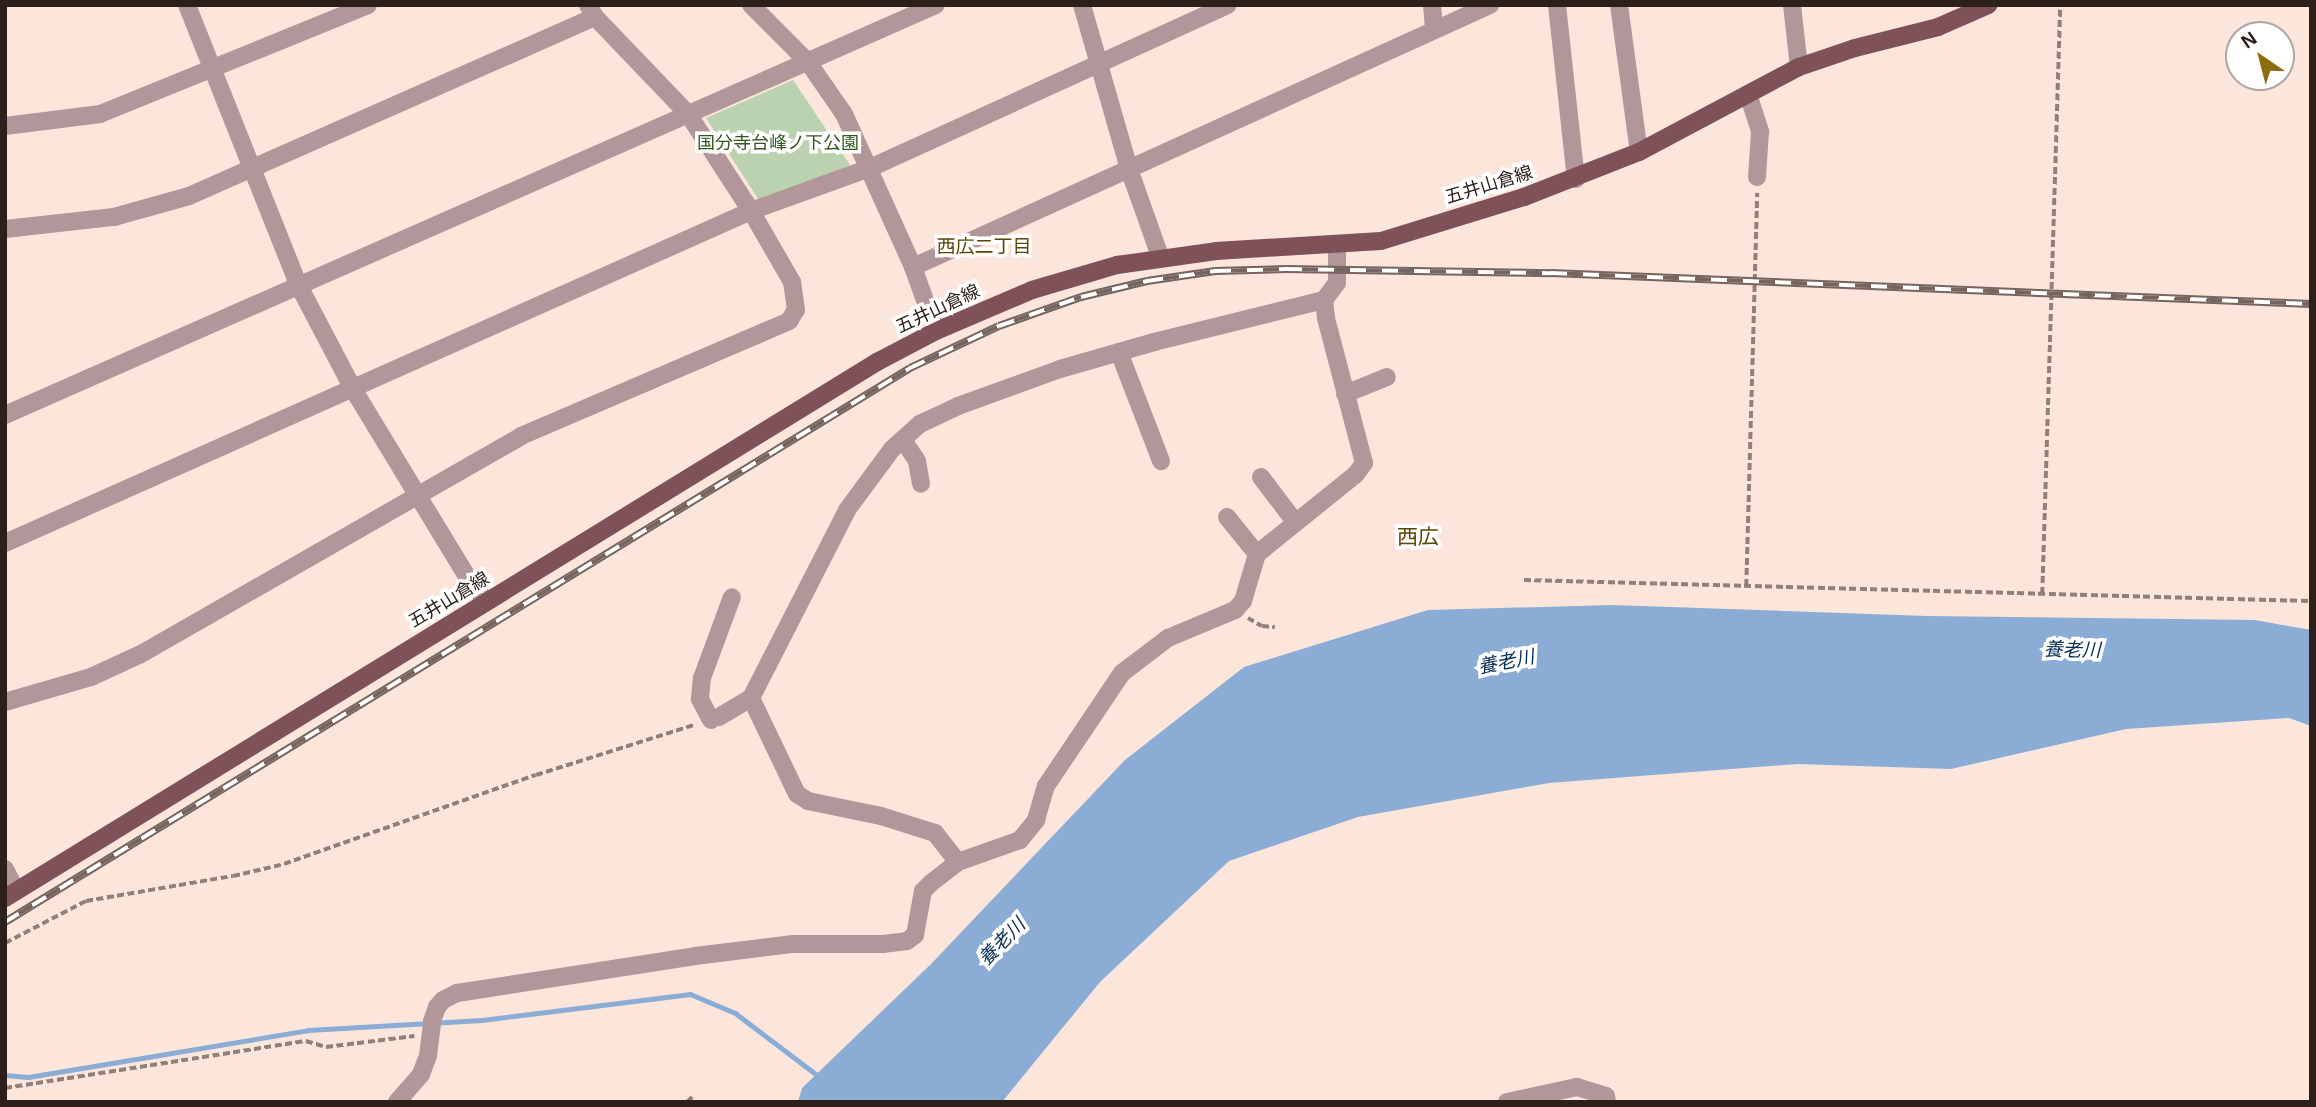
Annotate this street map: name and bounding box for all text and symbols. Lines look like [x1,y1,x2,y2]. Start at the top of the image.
north arrow [2225,21,2295,91]
text: N [2237,27,2260,53]
park label: 国分寺台峰ノ下公園 [697,132,859,154]
street label: 五井山倉線 [1443,162,1535,208]
district label: 西広二丁目 [937,236,1031,258]
street label: 五井山倉線 [893,280,983,338]
district label: 西広 [1397,524,1439,550]
street label: 五井山倉線 [405,568,493,632]
water label: 養老川 [2043,638,2101,662]
water label: 養老川 [1476,645,1536,679]
water label: 養老川 [974,914,1030,970]

